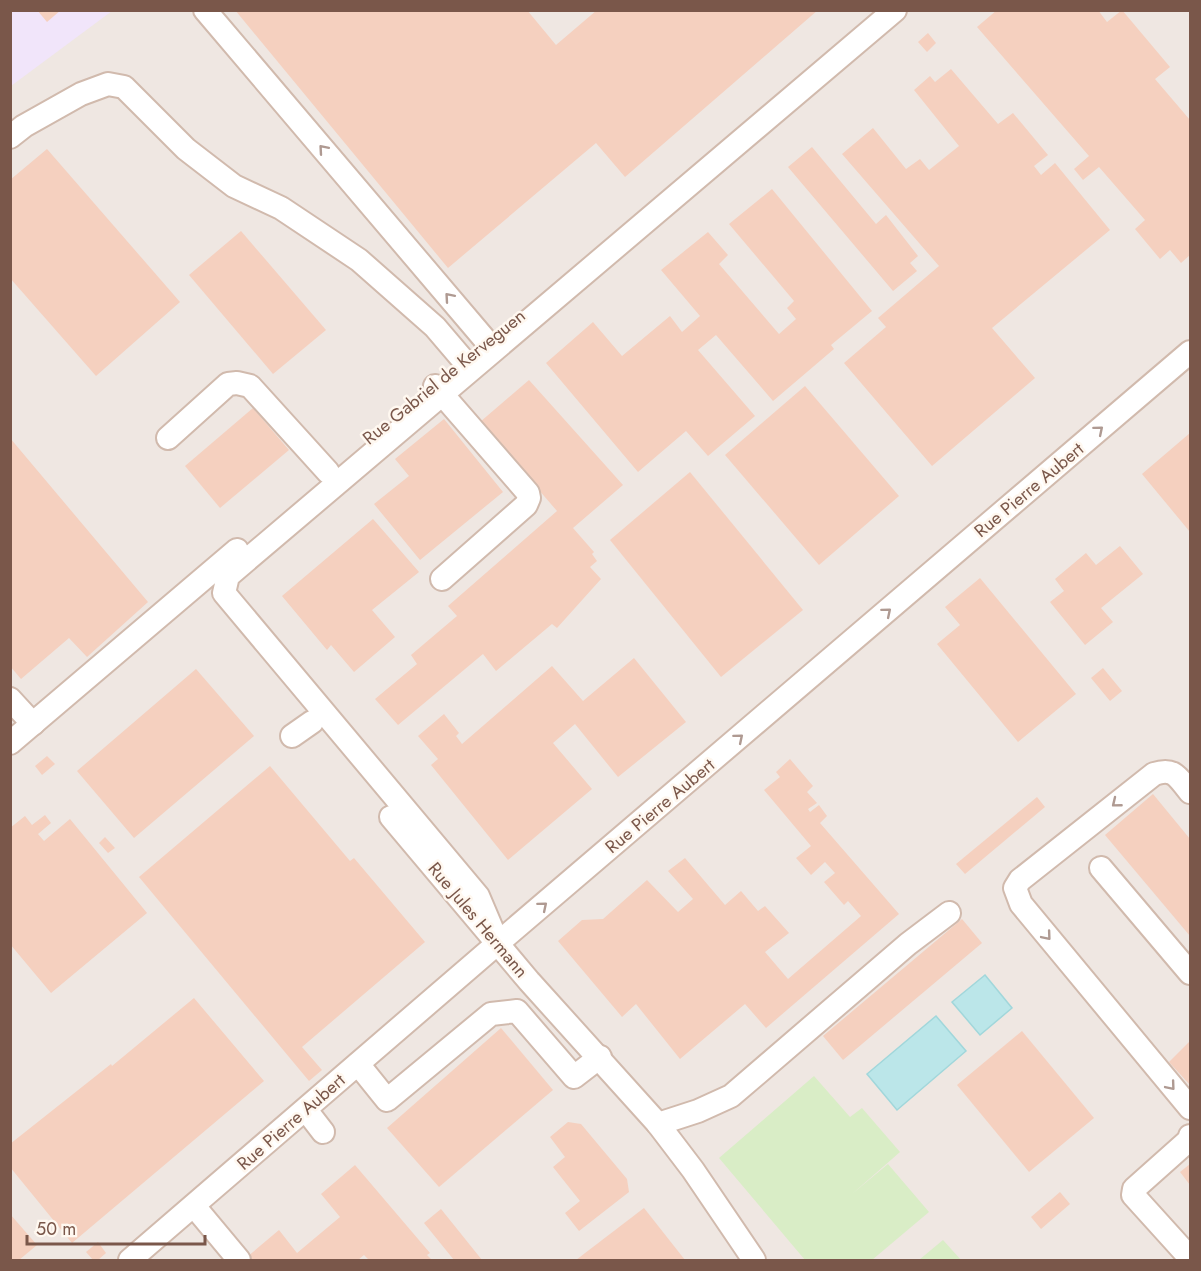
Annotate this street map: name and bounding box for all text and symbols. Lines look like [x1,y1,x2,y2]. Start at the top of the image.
one-way arrow [319,145,330,156]
one-way arrow [446,293,457,304]
street label: Rue Gabriel de Kerveguen [357,303,531,451]
one-way arrow [1092,427,1103,438]
street label: Rue Pierre Aubert [969,436,1090,544]
one-way arrow [880,608,891,619]
one-way arrow [732,734,743,745]
street label: Rue Pierre Aubert [600,752,721,860]
one-way arrow [1112,795,1123,806]
street label: Rue Jules Hermann [422,857,534,983]
one-way arrow [536,902,547,913]
one-way arrow [1039,929,1050,940]
street label: Rue Pierre Aubert [231,1067,351,1176]
one-way arrow [1164,1079,1175,1090]
scale bar [27,1208,206,1246]
text: 50 m [36,1216,76,1242]

